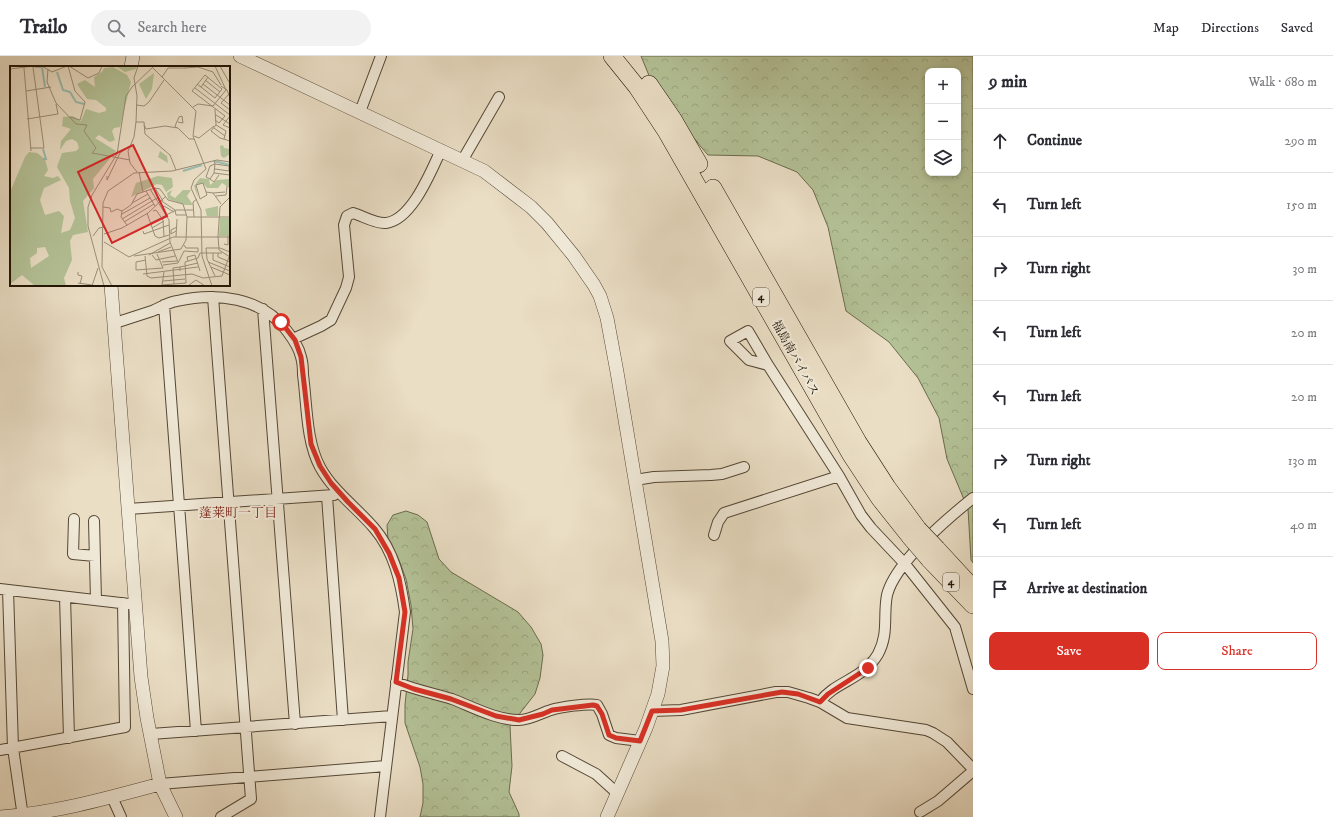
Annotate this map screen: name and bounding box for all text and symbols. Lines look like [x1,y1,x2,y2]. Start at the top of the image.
search box [91,10,371,46]
text: Trailo [20,16,67,39]
icon: search [105,17,127,39]
text: Search here [137,18,207,37]
text: Map [1153,19,1179,37]
text: Directions [1201,19,1259,37]
text: Saved [1281,19,1313,37]
inset map [10,66,230,286]
map controls [925,68,961,176]
button: + [925,68,961,104]
text: 9 min [989,71,1027,93]
text: Walk · 680 m [1248,74,1317,90]
button: − [925,104,961,140]
icon: ahead [989,130,1011,152]
text: Continue [1027,131,1082,150]
text: 290 m [1285,133,1317,149]
button: layers [925,140,961,176]
icon: left [989,194,1011,216]
text: Turn left [1027,195,1081,214]
text: 150 m [1286,197,1317,213]
icon: right [989,258,1011,280]
text: Turn right [1027,259,1090,278]
text: 30 m [1293,261,1317,277]
road number: 4 [753,288,769,306]
route start [272,313,290,331]
street label: 福島南バイパス [768,318,822,398]
icon: left [989,322,1011,344]
text: Turn left [1027,323,1081,342]
text: 20 m [1291,325,1317,341]
icon: left [989,386,1011,408]
text: Turn left [1027,387,1081,406]
text: 20 m [1291,389,1317,405]
icon: right [989,450,1011,472]
text: Turn right [1027,451,1090,470]
text: 130 m [1288,453,1317,469]
district label: 蓬莱町一丁目 [199,505,277,521]
icon: left [989,514,1011,536]
text: Turn left [1027,515,1081,534]
text: 40 m [1290,517,1317,533]
road number: 4 [943,573,959,591]
icon: arrive [989,578,1011,600]
text: Arrive at destination [1027,579,1147,598]
button: Save [989,632,1149,670]
button: Share [1157,632,1317,670]
route end [859,659,877,677]

